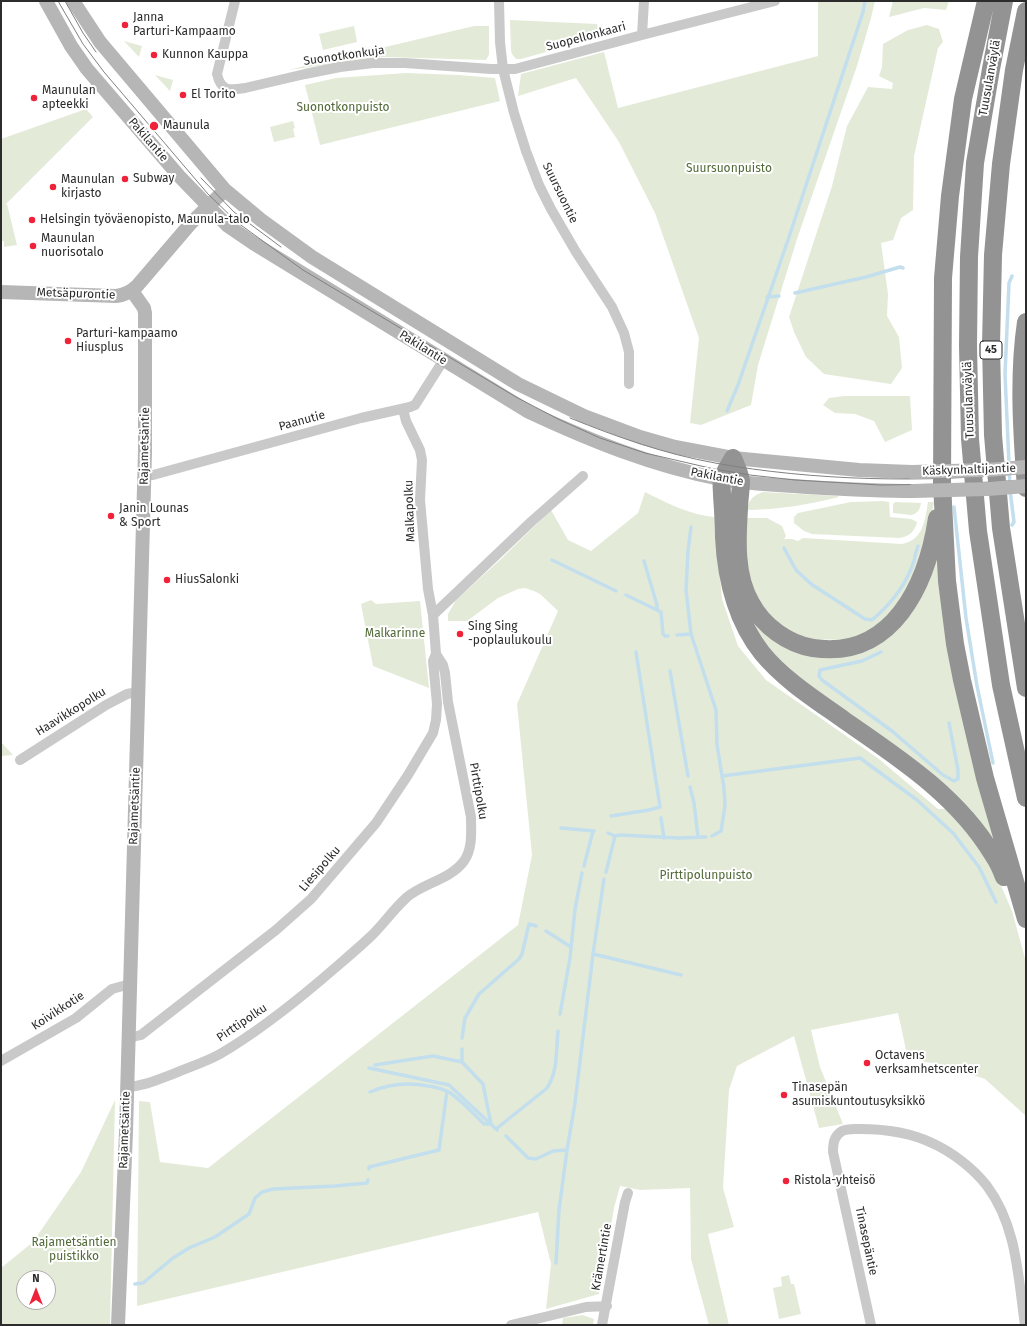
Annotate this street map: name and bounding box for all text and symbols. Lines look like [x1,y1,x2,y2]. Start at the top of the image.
place label: Janna Parturi-Kampaamo [133,11,236,39]
street label: Suopellonkaari [544,19,628,55]
marker: Janna Parturi-Kampaamo [120,20,130,30]
street label: Tuusulanväylä [976,39,1004,117]
street label: Suonotkonkuja [302,43,386,69]
place label: Kunnon Kauppa [162,48,248,62]
marker: Kunnon Kauppa [149,50,159,60]
place label: Maunulan apteekki [42,84,96,112]
place label: El Torito [191,88,236,102]
marker: El Torito [178,90,188,100]
marker: Maunulan apteekki [29,93,39,103]
park label: Suonotkonpuisto [296,101,390,115]
street label: Pakilantie [125,115,171,165]
place label: Maunula [163,119,210,133]
marker: Maunula [148,120,160,132]
street label: Suursuontie [539,160,581,226]
park label: Suursuonpuisto [686,162,772,176]
place label: Subway [133,172,174,186]
place label: Maunulan kirjasto [61,173,115,201]
marker: Subway [120,174,130,184]
marker: Maunulan kirjasto [48,182,58,192]
place label: Helsingin työväenopisto, Maunula-talo [40,213,250,227]
marker: Helsingin työväenopisto, Maunula-talo [27,215,37,225]
place label: Maunulan nuorisotalo [41,232,104,260]
marker: Maunulan nuorisotalo [28,241,38,251]
street label: Metsäpurontie [36,285,116,303]
place label: Parturi-kampaamo Hiusplus [76,327,178,355]
street label: Pakilantie [396,328,450,368]
marker: Parturi-kampaamo Hiusplus [63,336,73,346]
road number: 45 [980,341,1002,359]
street label: Tuusulanväylä [960,361,978,439]
street label: Rajametsäntie [137,407,153,485]
street label: Paanutie [277,408,327,434]
street label: Käskynhaltijantie [922,461,1016,479]
street label: Pakilantie [689,465,745,489]
street label: Malkapolku [402,480,418,542]
place label: Janin Lounas & Sport [119,502,189,530]
marker: Janin Lounas & Sport [106,511,116,521]
place label: HiusSalonki [175,573,239,587]
marker: HiusSalonki [162,575,172,585]
place label: Sing Sing -poplaulukoulu [468,620,552,648]
park label: Malkarinne [365,627,425,641]
marker: Sing Sing -poplaulukoulu [455,629,465,639]
street label: Haavikkopolku [33,685,109,739]
street label: Pirttipolku [466,761,490,821]
street label: Rajametsäntie [126,767,144,845]
street label: Liesipolku [296,843,344,895]
park label: Pirttipolunpuisto [660,869,752,883]
street label: Koivikkotie [29,989,87,1033]
street label: Pirttipolku [214,1001,270,1045]
place label: Octavens verksamhetscenter [875,1049,978,1077]
marker: Octavens verksamhetscenter [862,1058,872,1068]
place label: Tinasepän asumiskuntoutusyksikkö [792,1081,925,1109]
marker: Tinasepän asumiskuntoutusyksikkö [779,1090,789,1100]
street label: Rajametsäntie [116,1091,134,1169]
place label: Ristola-yhteisö [794,1174,876,1188]
marker: Ristola-yhteisö [781,1176,791,1186]
street label: Tinasepäntie [852,1205,880,1277]
street label: Krämertintie [589,1222,615,1292]
park label: Rajametsäntien puistikko [32,1236,116,1264]
north arrow [16,1270,56,1310]
text: N [32,1272,40,1285]

